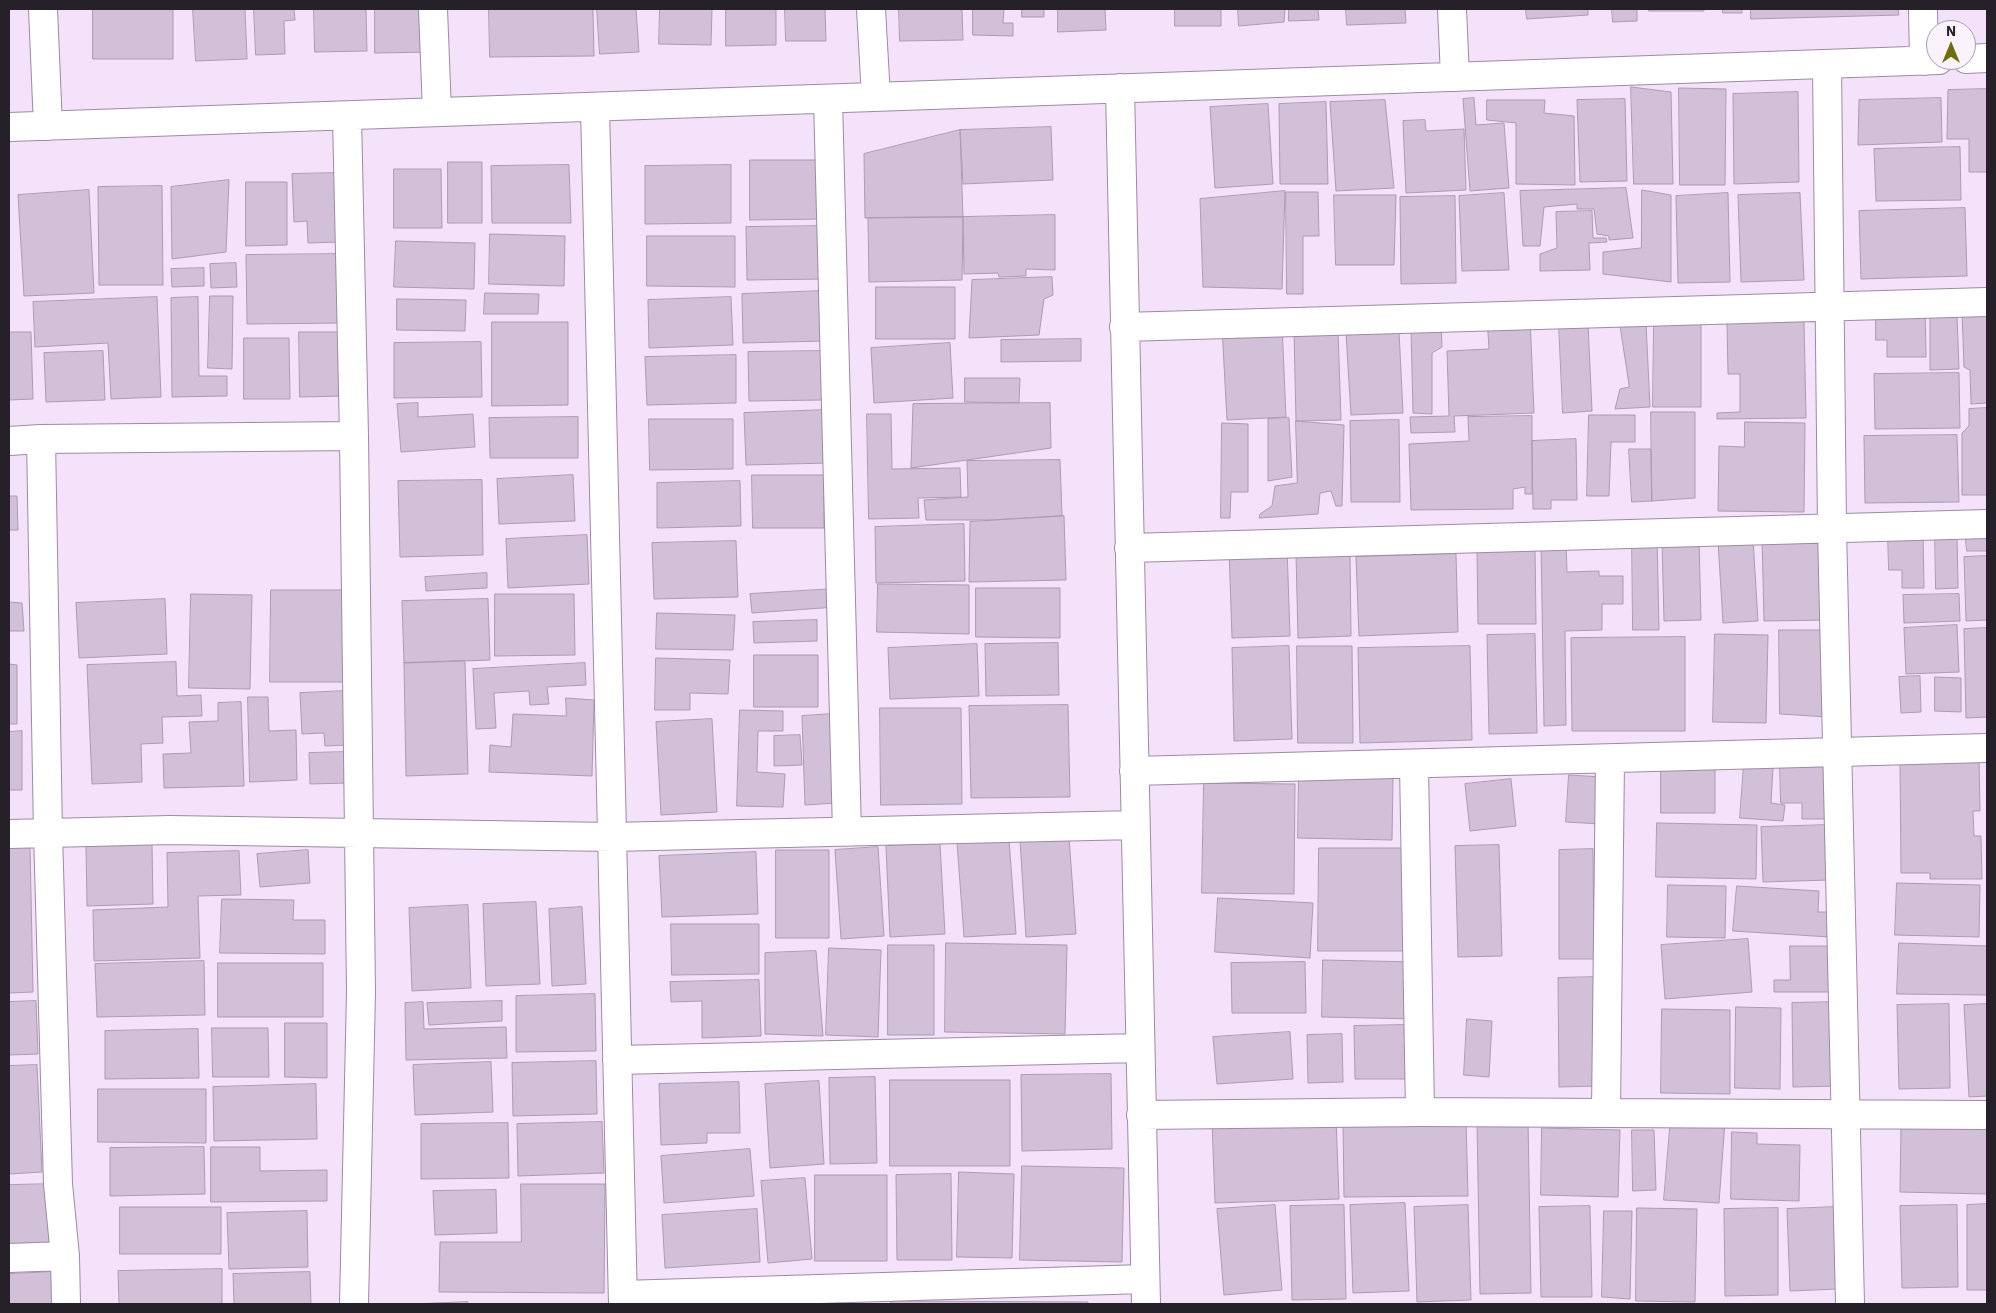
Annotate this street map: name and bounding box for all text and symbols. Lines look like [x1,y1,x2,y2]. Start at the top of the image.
north arrow [1926,20,1976,70]
text: N [1946,22,1956,40]

